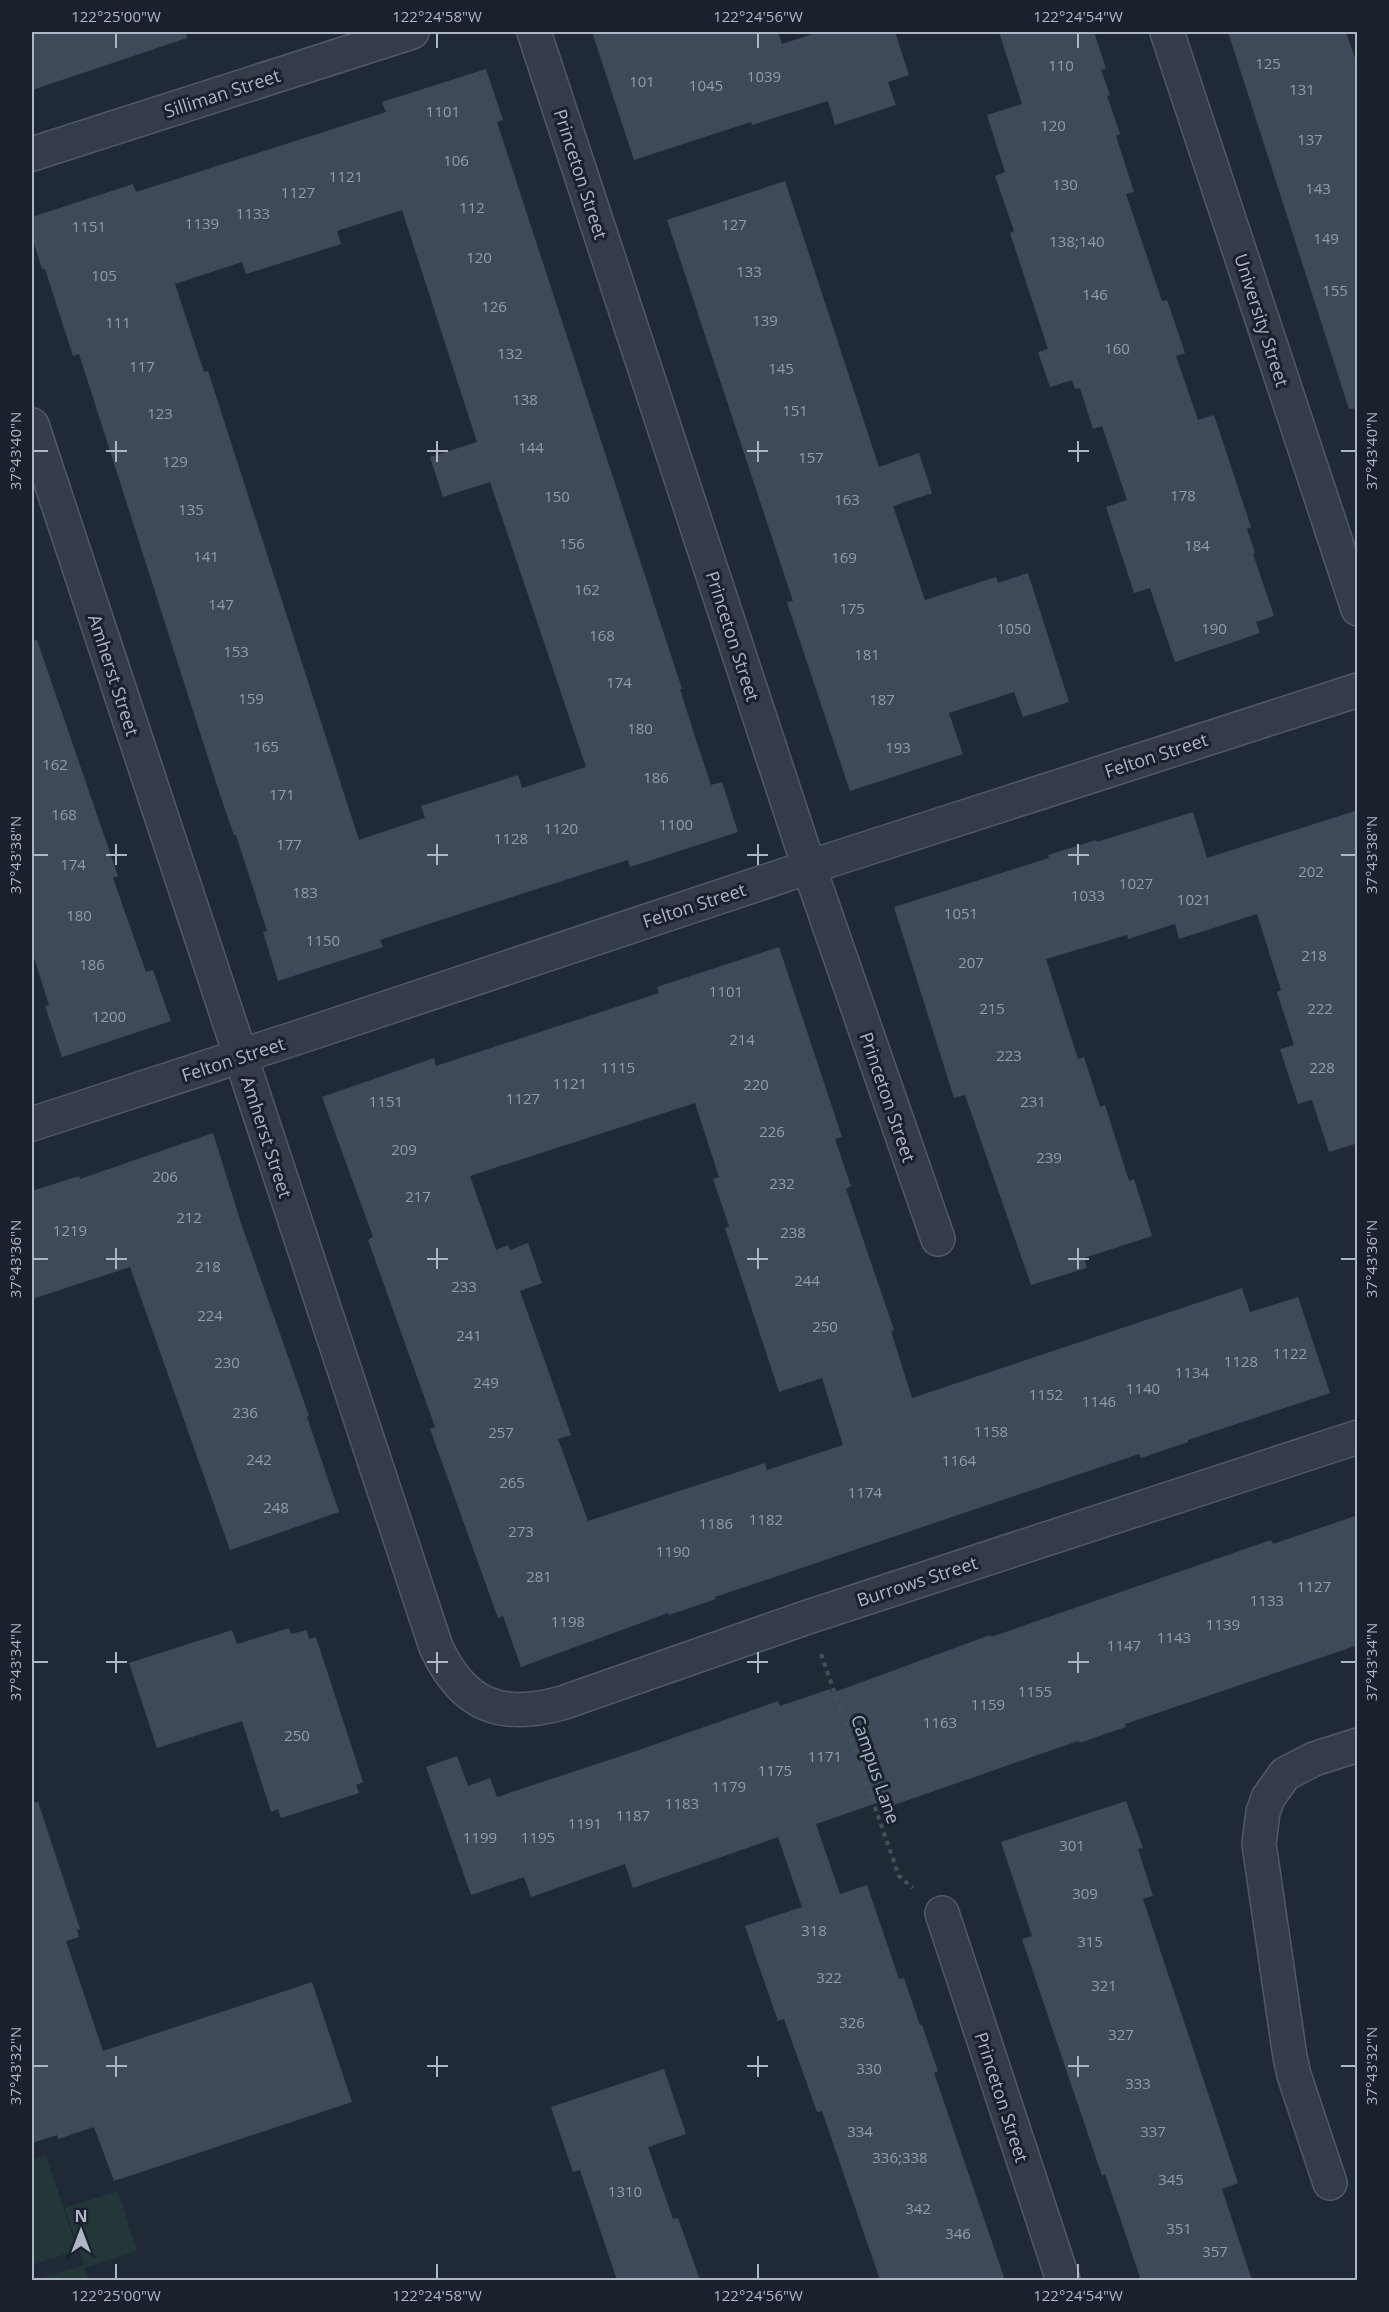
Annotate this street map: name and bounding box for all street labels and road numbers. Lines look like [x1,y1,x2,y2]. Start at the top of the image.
street label: Silliman Street [161,63,283,123]
street label: Princeton Street [549,106,613,242]
street label: University Street [1229,250,1295,390]
street label: Princeton Street [701,568,765,704]
street label: Amherst Street [83,611,145,739]
street label: Felton Street [1101,727,1211,783]
street label: Felton Street [639,877,749,933]
street label: Princeton Street [855,1029,921,1165]
street label: Felton Street [178,1031,288,1087]
street label: Amherst Street [236,1073,298,1201]
street label: Burrows Street [854,1550,980,1612]
street label: Campus Lane [846,1711,906,1827]
street label: Princeton Street [970,2029,1034,2165]

